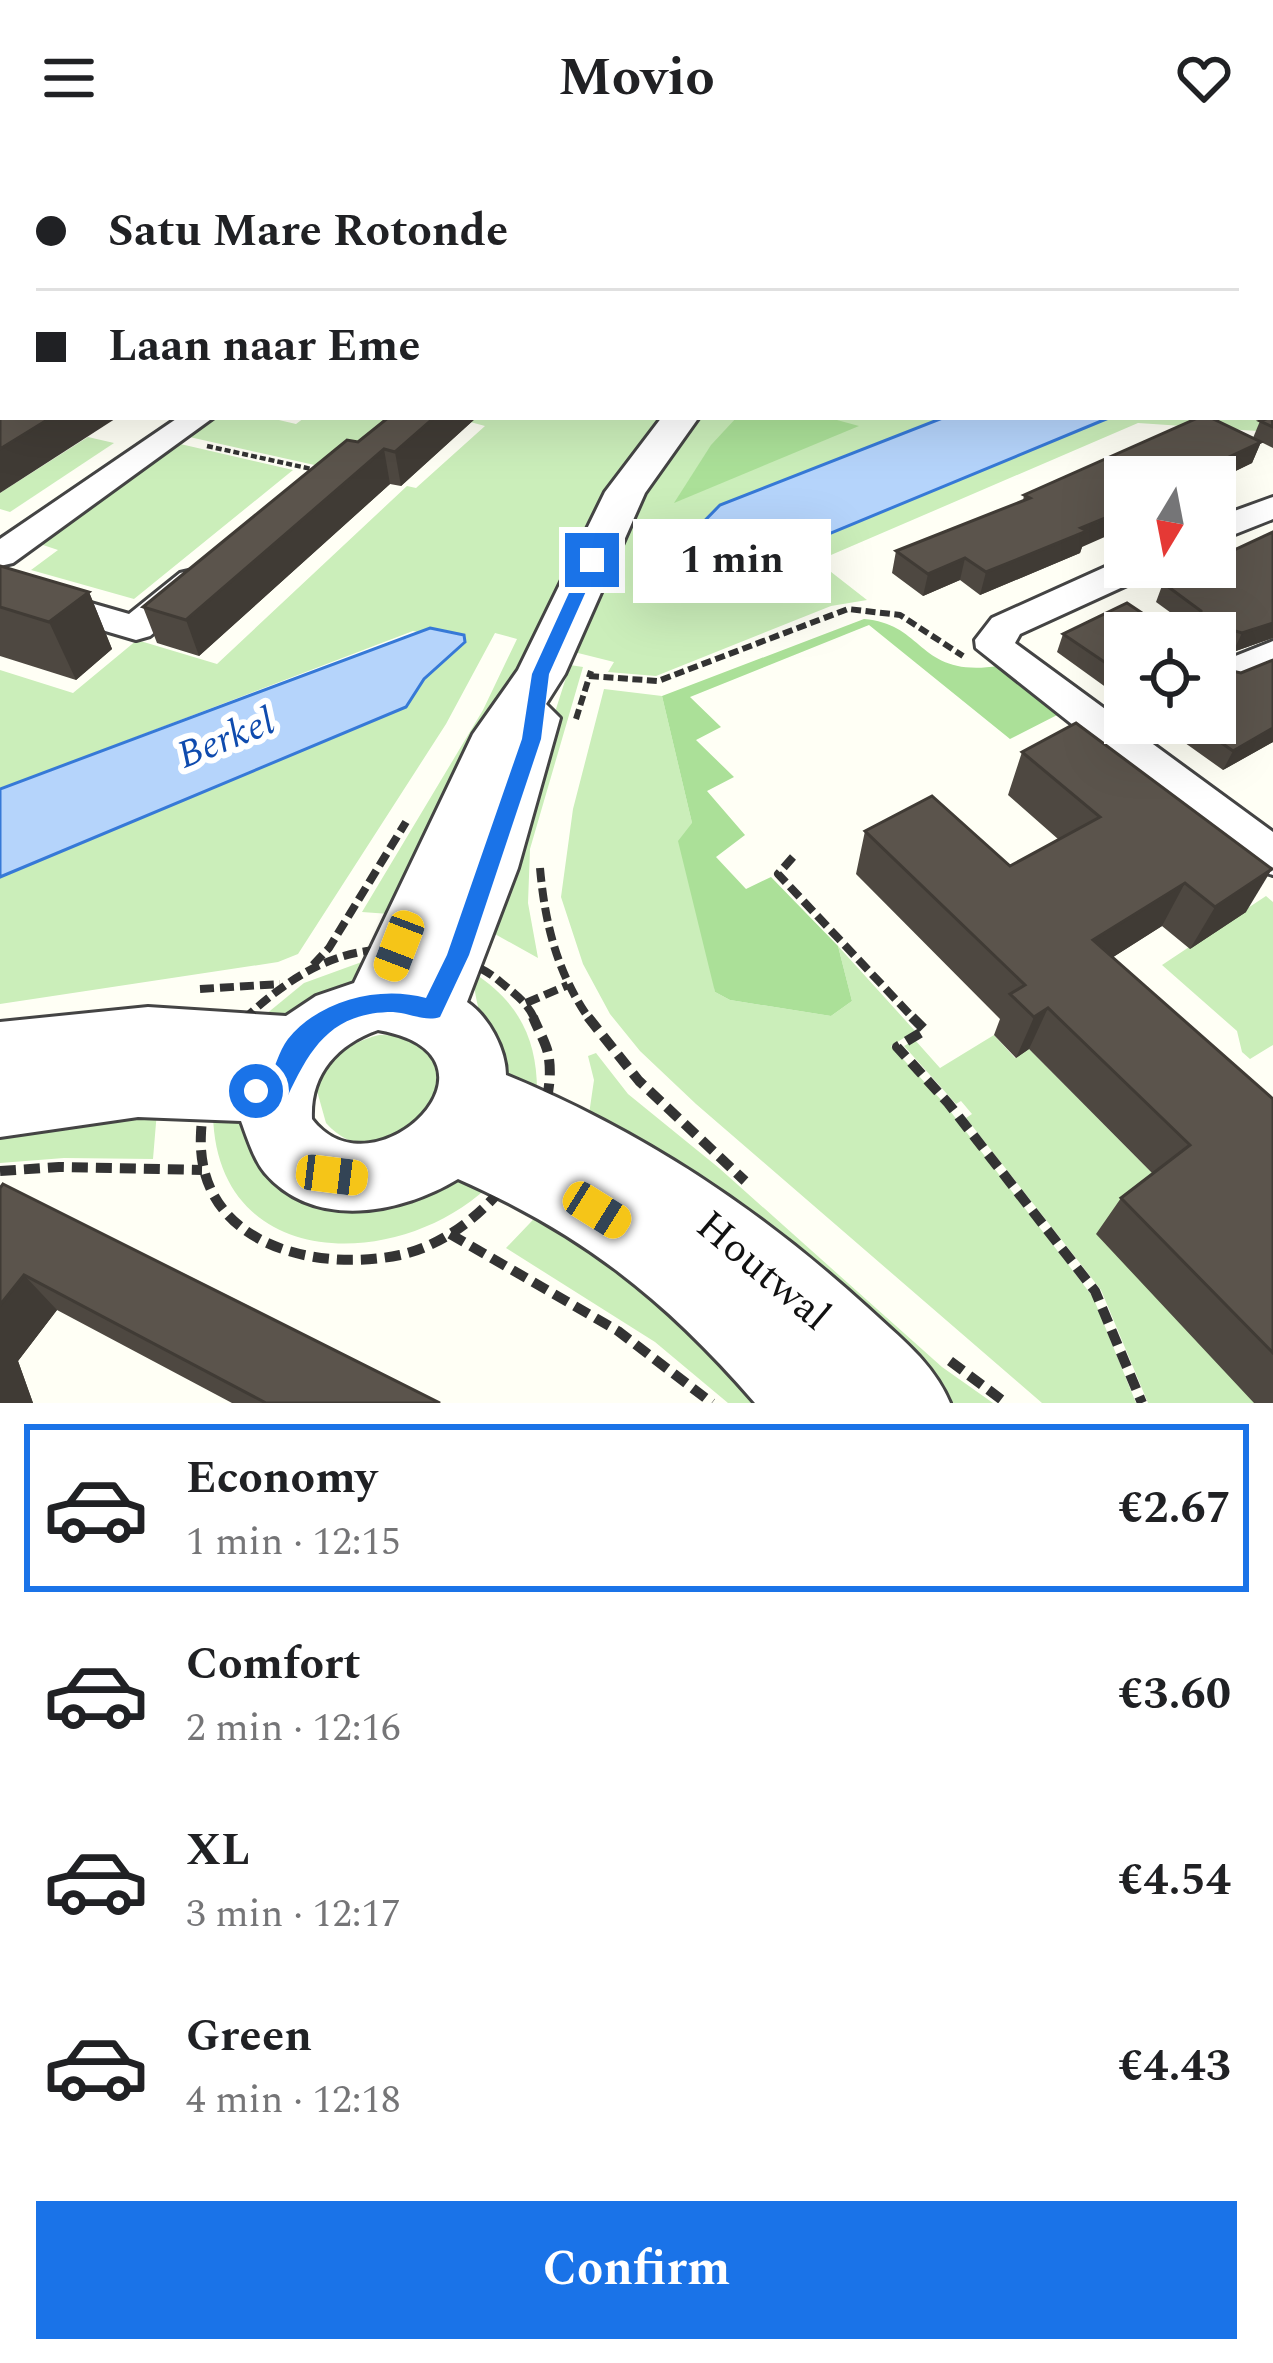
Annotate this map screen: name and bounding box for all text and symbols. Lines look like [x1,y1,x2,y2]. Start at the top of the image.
text: Movio [558,37,715,119]
icon: menu [36,45,102,111]
icon: heart [1171,45,1237,111]
text: Satu Mare Rotonde [108,197,508,266]
text: Laan naar Eme [108,312,421,381]
north arrow [1104,456,1236,588]
map controls [1104,456,1236,744]
callout: 1 min [634,518,832,602]
text: 1 min [680,531,784,590]
route end [565,533,619,587]
button: locate [1104,612,1236,744]
water label: Berkel [168,693,284,785]
car [369,906,429,986]
route start [229,1064,283,1118]
car [294,1153,370,1197]
car [557,1176,637,1244]
street label: Houtwal [682,1196,844,1346]
text: Economy [186,1444,377,1513]
icon: car [42,1454,150,1562]
text: €2.67 [1118,1474,1231,1543]
text: 1 min · 12:15 [186,1513,401,1572]
text: Comfort [186,1630,361,1699]
icon: car [42,1640,150,1748]
text: €3.60 [1118,1660,1231,1729]
text: 2 min · 12:16 [186,1699,401,1758]
text: XL [186,1816,250,1885]
icon: car [42,1826,150,1934]
text: €4.54 [1118,1846,1231,1915]
text: 3 min · 12:17 [186,1885,401,1944]
text: Green [186,2002,312,2071]
icon: car [42,2012,150,2120]
text: €4.43 [1118,2032,1231,2101]
text: 4 min · 12:18 [186,2071,401,2130]
button: Confirm [36,2201,1237,2339]

